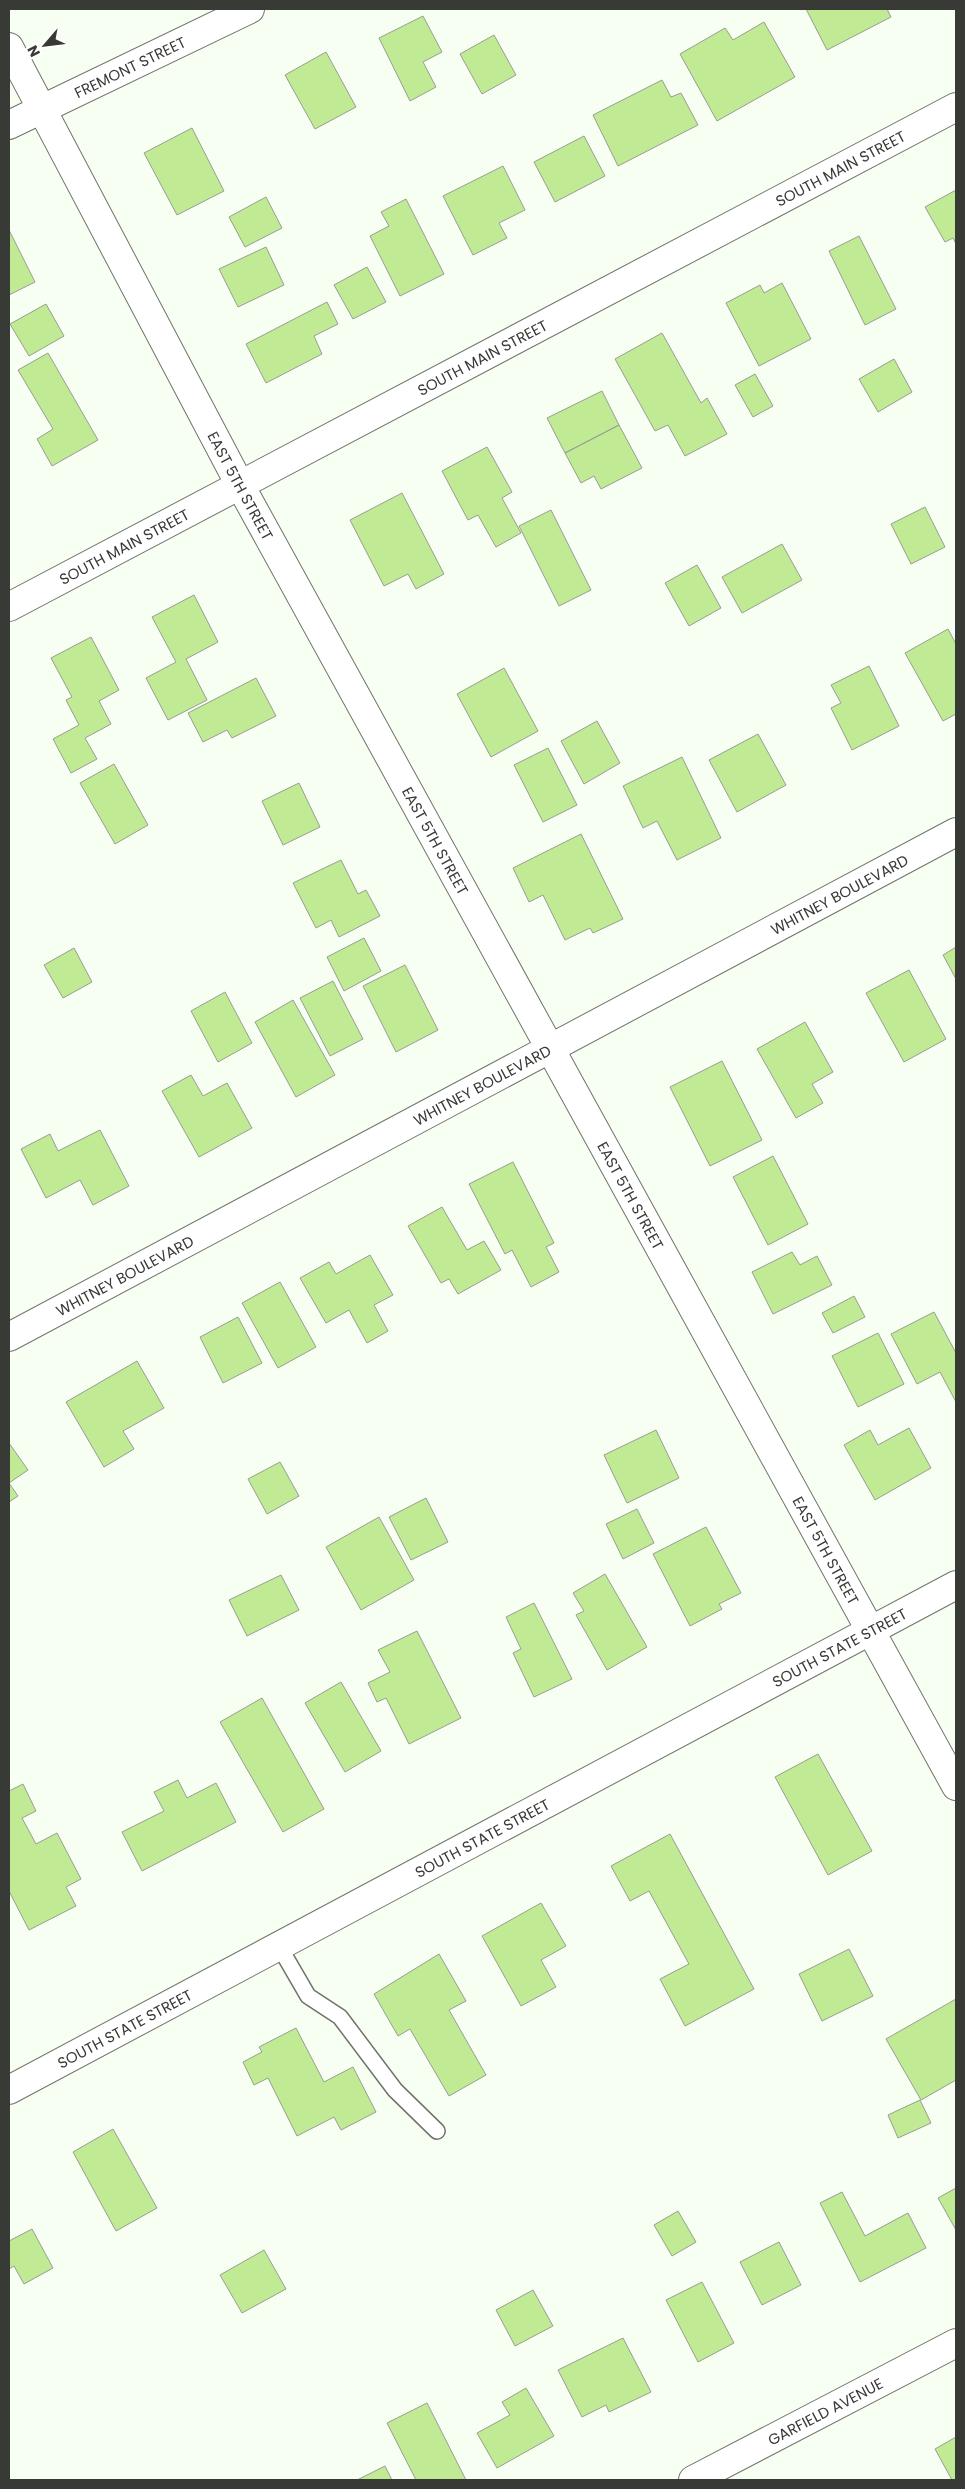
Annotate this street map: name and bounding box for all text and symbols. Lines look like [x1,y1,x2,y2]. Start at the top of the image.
north arrow [20,20,70,70]
street label: FREMONT STREET [70,31,189,103]
text: N [22,42,45,60]
street label: SOUTH MAIN STREET [772,125,909,211]
street label: SOUTH MAIN STREET [413,314,551,400]
street label: EAST 5TH STREET [203,428,279,543]
street label: SOUTH MAIN STREET [55,503,193,589]
street label: EAST 5TH STREET [397,783,474,898]
street label: WHITNEY BOULEVARD [767,849,912,940]
street label: WHITNEY BOULEVARD [409,1039,554,1130]
street label: EAST 5TH STREET [593,1138,669,1253]
street label: WHITNEY BOULEVARD [52,1230,197,1321]
street label: EAST 5TH STREET [788,1492,864,1608]
street label: SOUTH STATE STREET [768,1603,910,1692]
street label: SOUTH STATE STREET [411,1793,553,1882]
street label: SOUTH STATE STREET [54,1984,196,2073]
street label: GARFIELD AVENUE [764,2372,886,2450]

